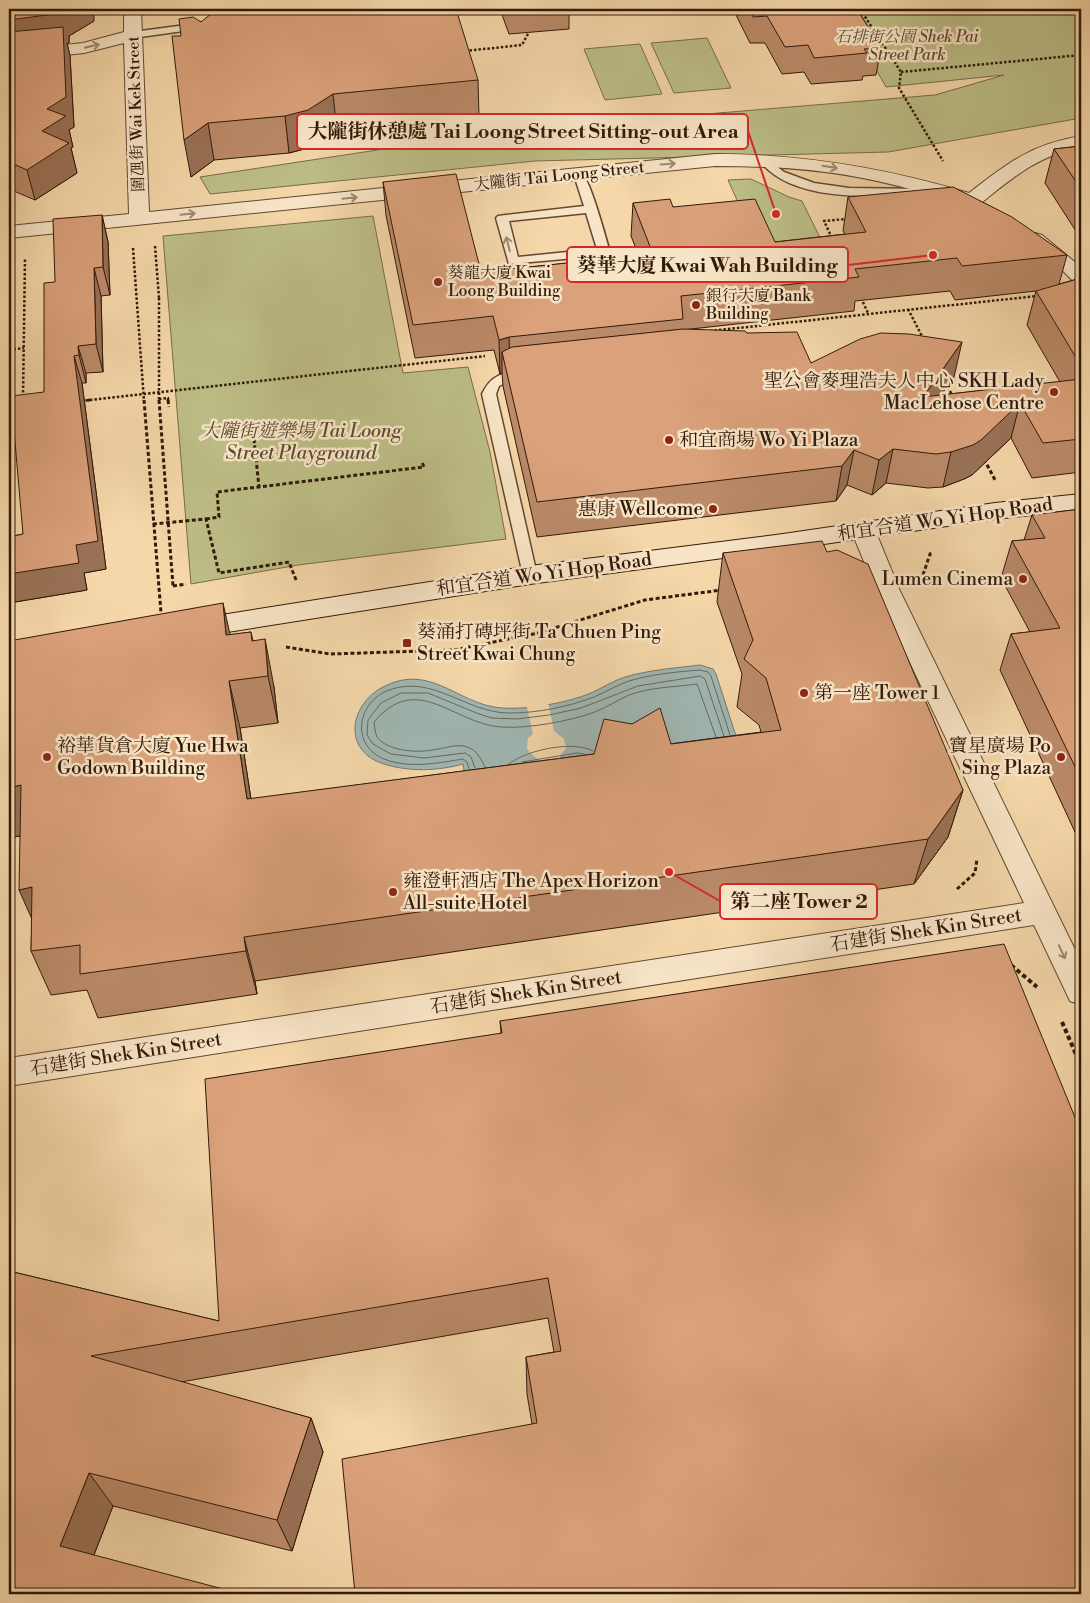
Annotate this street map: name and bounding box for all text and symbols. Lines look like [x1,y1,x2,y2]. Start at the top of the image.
park label: 石排街公園 Shek Pai Street Park [835,27,979,65]
street label: 圍乪街 Wai Kek Street [123,35,149,192]
one-way arrow [83,41,99,50]
callout: 大隴街休憩處 Tai Loong Street Sitting-out Area [297,114,748,149]
text: 大隴街休憩處 Tai Loong Street Sitting-out Area [308,120,739,145]
street label: 大隴街 Tai Loong Street [473,157,646,195]
one-way arrow [659,159,675,169]
one-way arrow [821,162,837,172]
one-way arrow [341,193,357,203]
one-way arrow [180,209,196,218]
one-way arrow [503,236,512,252]
callout: 葵華大廈 Kwai Wah Building [567,247,848,282]
text: 葵華大廈 Kwai Wah Building [577,254,838,279]
place label: 葵龍大廈 Kwai Loong Building [448,263,561,301]
marker: 葵龍大廈 Kwai Loong Building [432,276,444,288]
place label: 銀行大廈 Bank Building [705,286,812,324]
marker: 銀行大廈 Bank Building [690,299,702,311]
place label: 聖公會麥理浩夫人中心 SKH Lady MacLehose Centre [764,369,1045,415]
marker: 聖公會麥理浩夫人中心 SKH Lady MacLehose Centre [1048,386,1060,398]
park label: 大隴街遊樂場 Tai Loong Street Playground [200,419,403,465]
place label: 和宜商場 Wo Yi Plaza [679,428,859,452]
marker: 和宜商場 Wo Yi Plaza [663,434,675,446]
street label: 和宜合道 Wo Yi Hop Road [836,492,1054,546]
place label: 惠康 Wellcome [578,497,703,521]
marker: 惠康 Wellcome [707,503,719,515]
street label: 和宜合道 Wo Yi Hop Road [435,547,653,601]
place label: Lumen Cinema [882,567,1013,591]
marker: Lumen Cinema [1017,573,1029,585]
place label: 葵涌打磚坪街 Ta Chuen Ping Street Kwai Chung [417,620,661,666]
marker: 葵涌打磚坪街 Ta Chuen Ping Street Kwai Chung [401,637,413,649]
place label: 第一座 Tower 1 [814,681,940,705]
marker: 第一座 Tower 1 [798,687,810,699]
place label: 裕華貨倉大廈 Yue Hwa Godown Building [57,734,249,780]
place label: 寶星廣場 Po Sing Plaza [949,734,1051,780]
marker: 裕華貨倉大廈 Yue Hwa Godown Building [41,751,53,763]
marker: 寶星廣場 Po Sing Plaza [1055,751,1067,763]
place label: 雍澄軒酒店 The Apex Horizon All-suite Hotel [402,869,659,915]
callout: 第二座 Tower 2 [720,884,877,919]
marker: 雍澄軒酒店 The Apex Horizon All-suite Hotel [387,886,399,898]
text: 第二座 Tower 2 [730,890,868,915]
street label: 石建街 Shek Kin Street [829,903,1024,957]
one-way arrow [1058,944,1068,959]
street label: 石建街 Shek Kin Street [429,965,624,1019]
street label: 石建街 Shek Kin Street [29,1027,224,1081]

